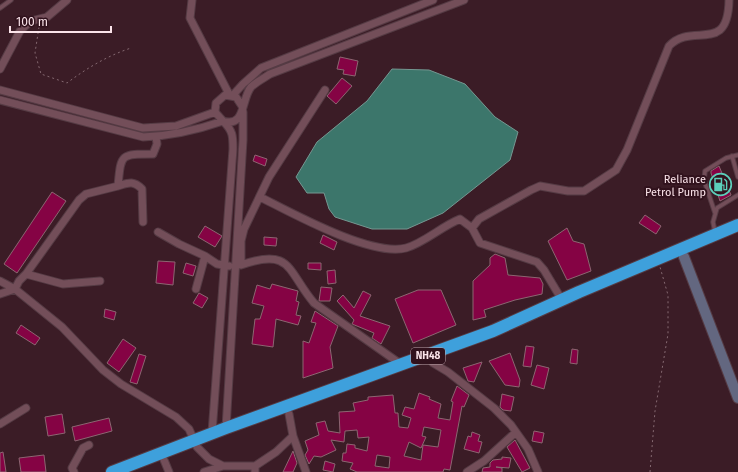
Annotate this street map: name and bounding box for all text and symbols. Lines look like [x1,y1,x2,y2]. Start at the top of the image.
scale bar [10,8,111,34]
text: 100 m [16,15,48,29]
fuel station icon: Reliance Petrol Pump [708,172,734,198]
place label: Reliance Petrol Pump [645,173,706,199]
road number: NH48 [411,348,445,364]

